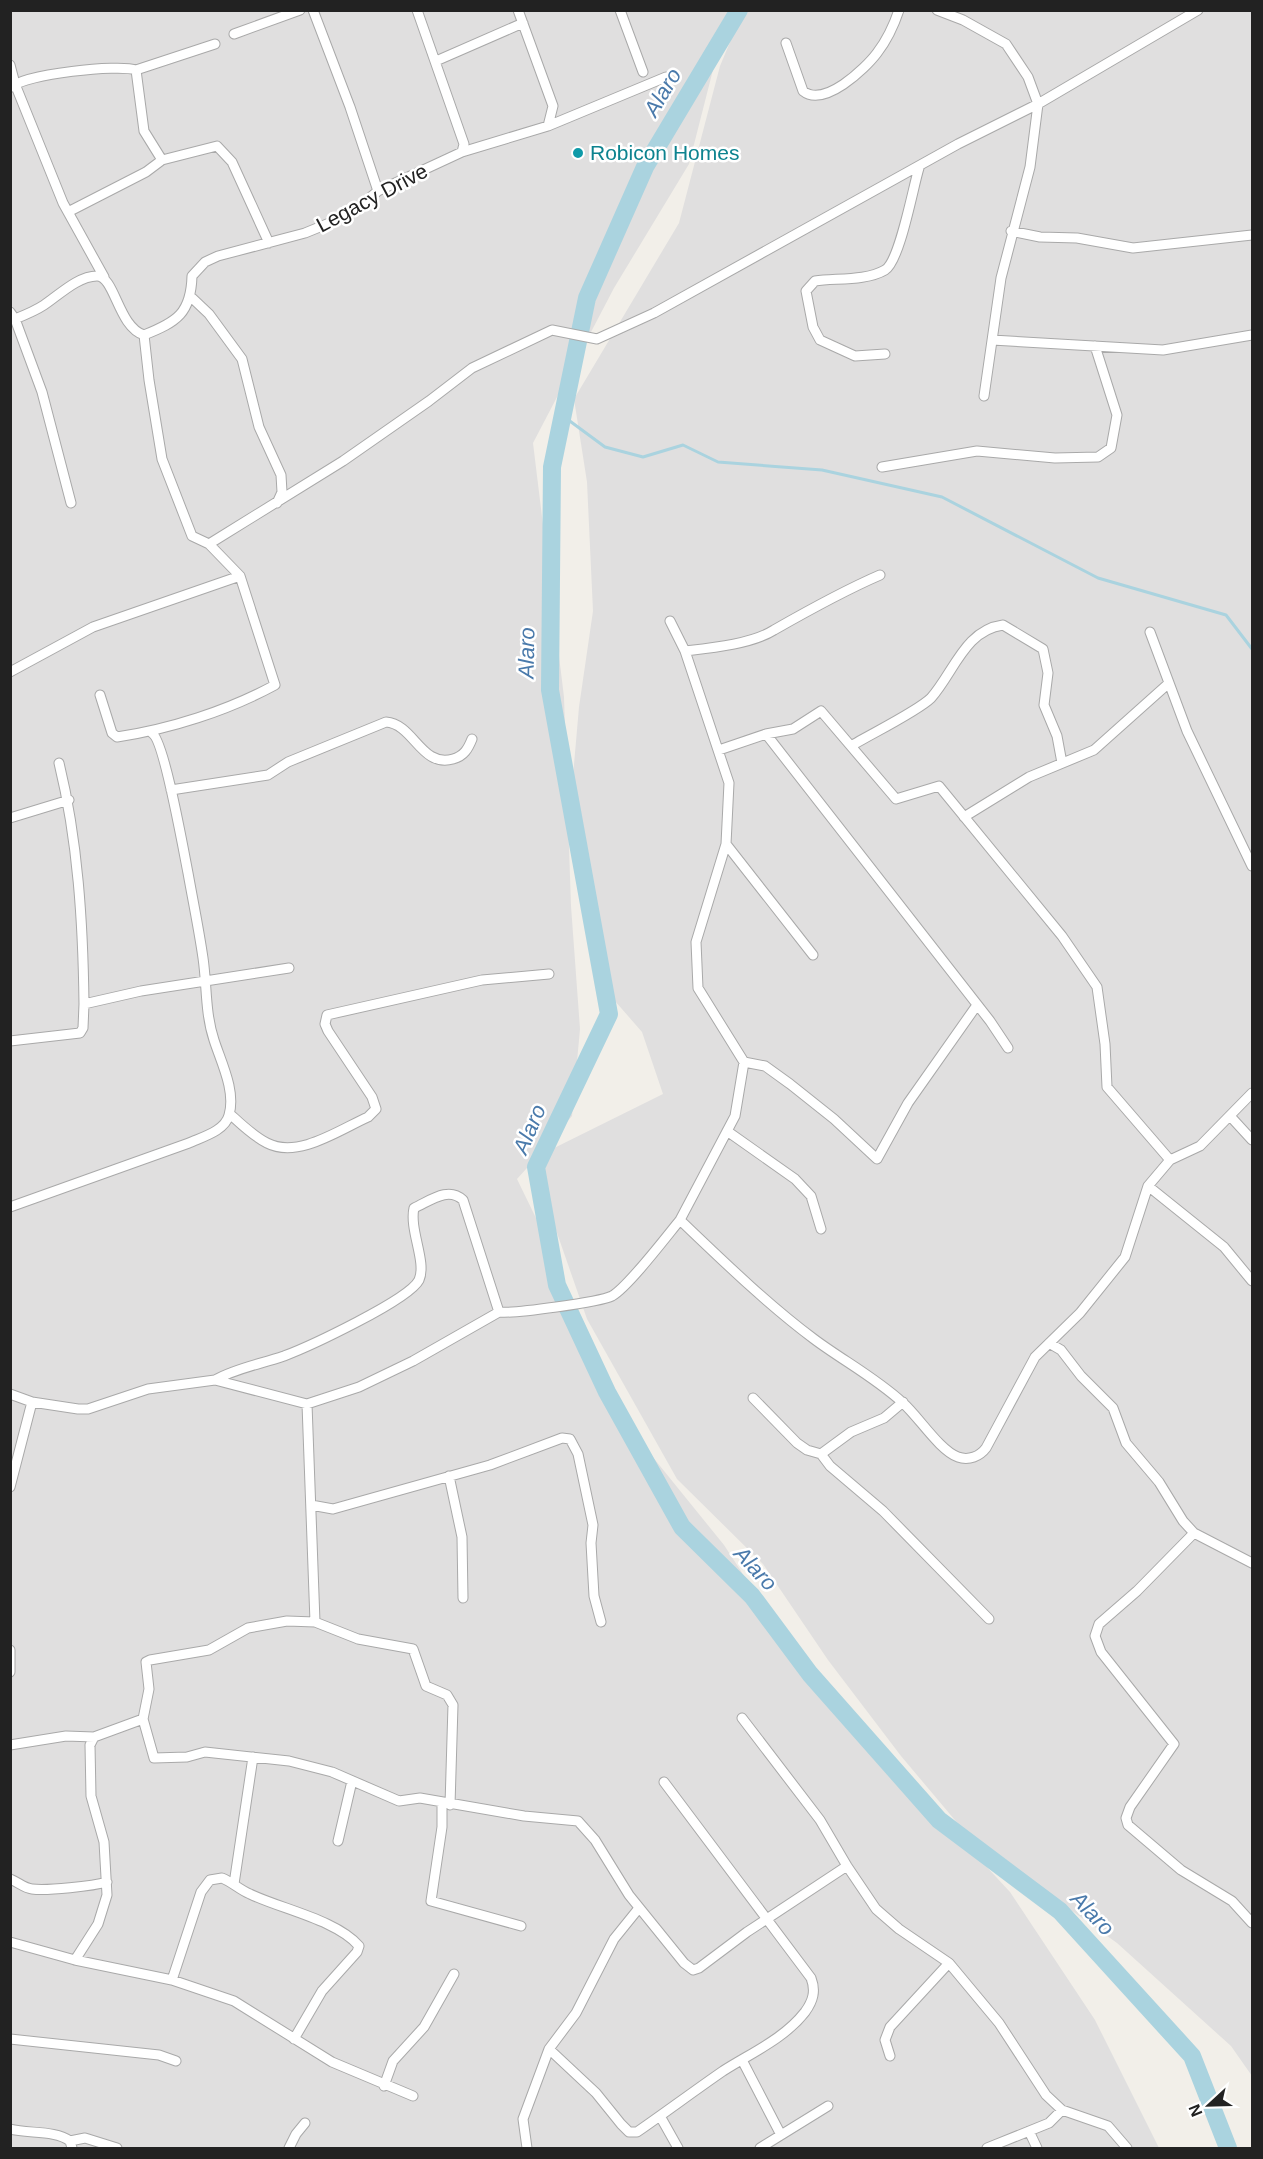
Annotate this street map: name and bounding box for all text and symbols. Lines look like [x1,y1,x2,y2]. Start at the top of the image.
water label: Alaro [637,64,686,122]
place label: Robicon Homes [590,141,739,164]
marker: Robicon Homes [571,146,585,160]
street label: Legacy Drive [312,159,431,236]
water label: Alaro [514,627,539,681]
water label: Alaro [507,1101,551,1160]
water label: Alaro [728,1540,782,1596]
water label: Alaro [1064,1885,1119,1941]
north arrow [1179,2075,1239,2135]
text: N [1186,2102,1206,2119]

